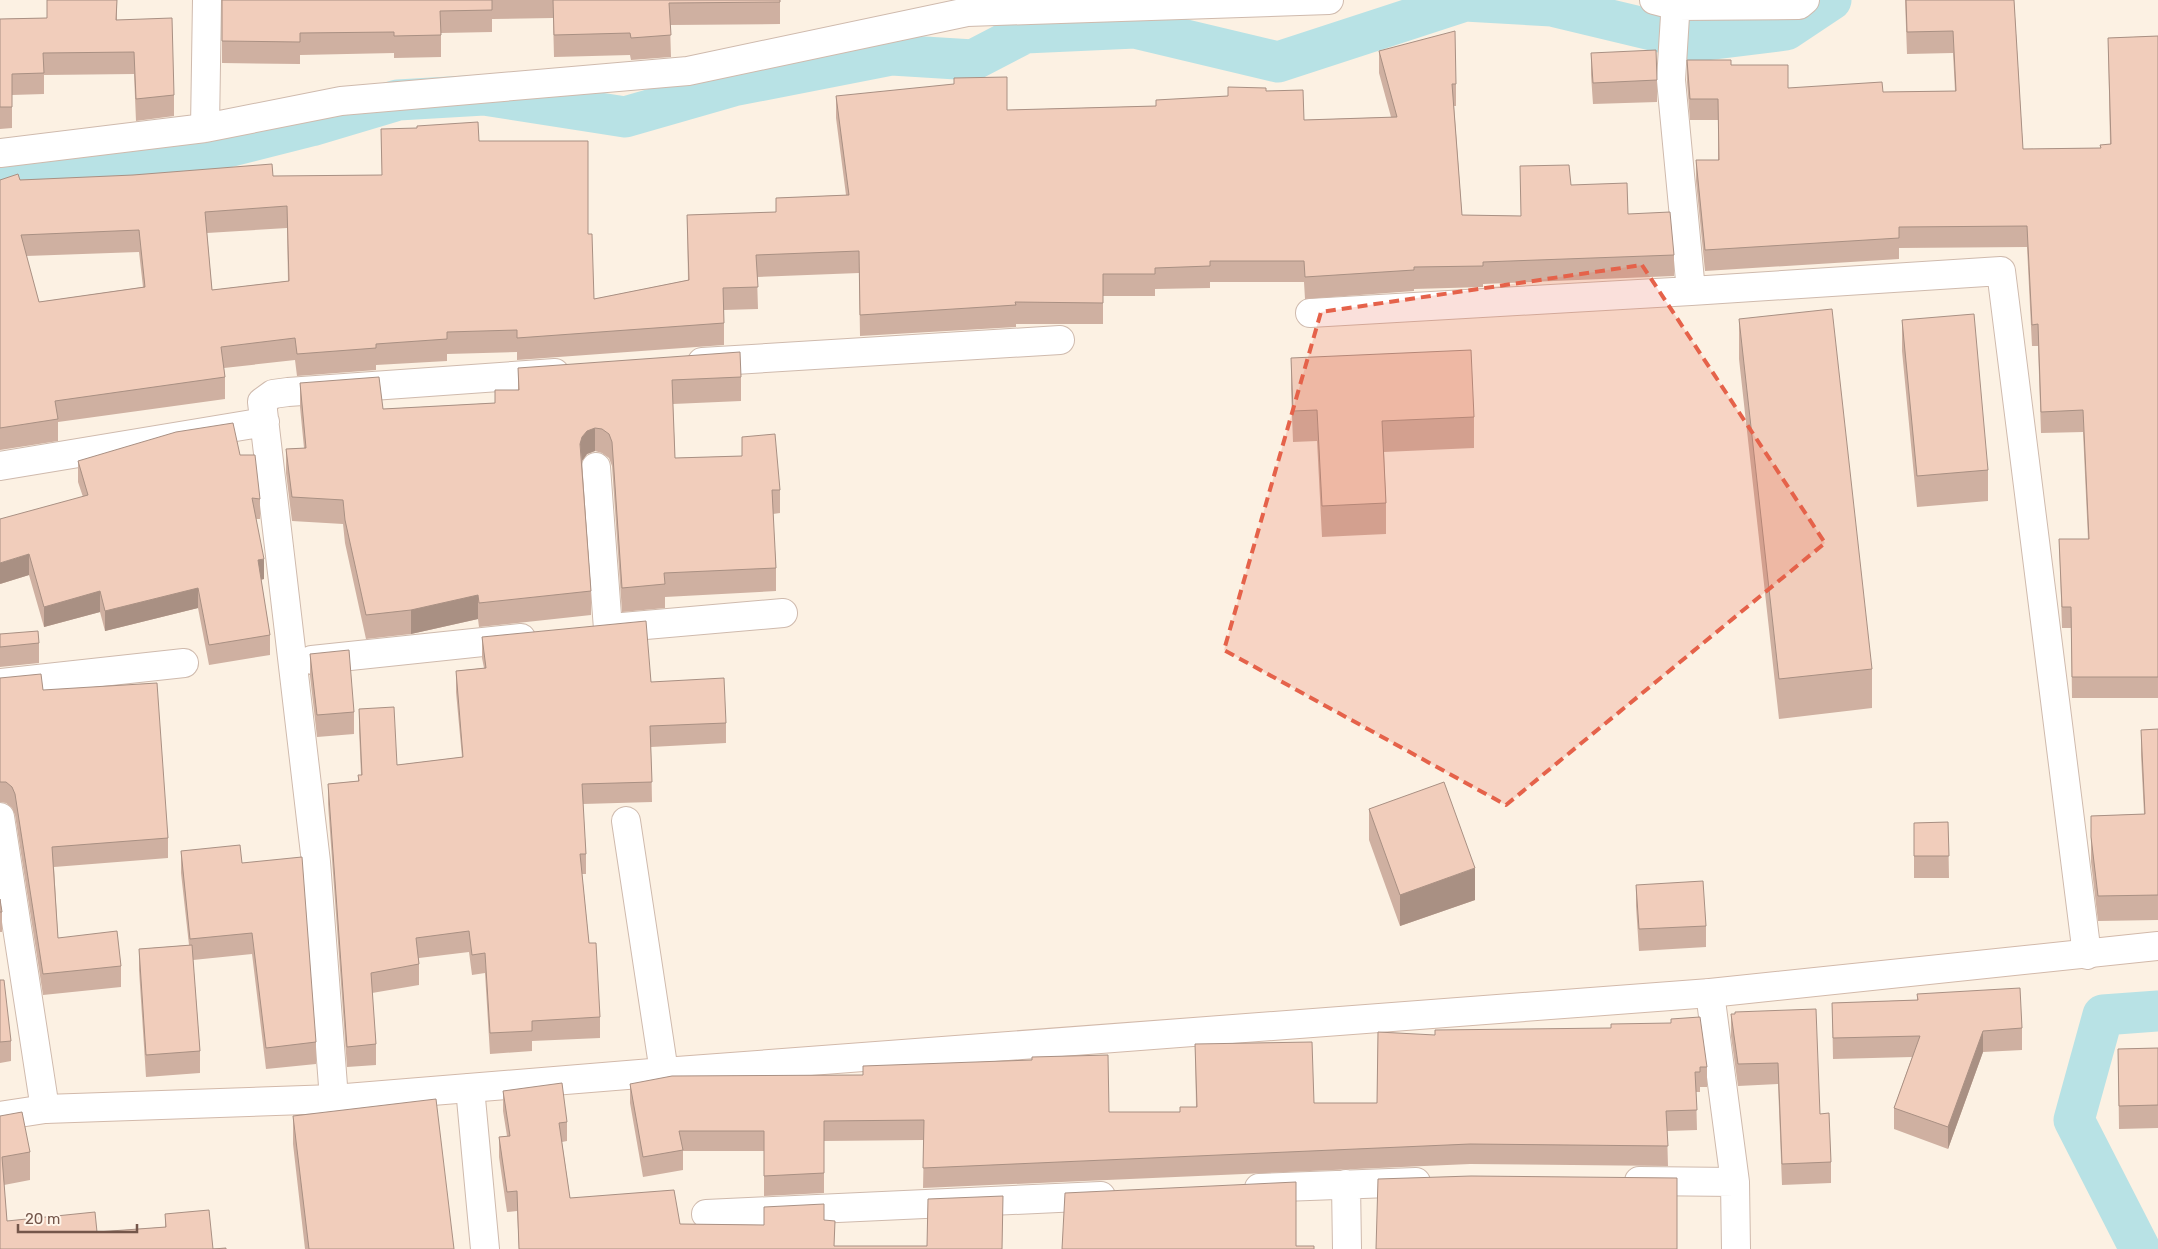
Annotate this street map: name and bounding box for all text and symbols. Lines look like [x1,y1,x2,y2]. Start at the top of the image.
scale bar [18,1202,136,1234]
text: 20 m [25,1210,60,1228]

